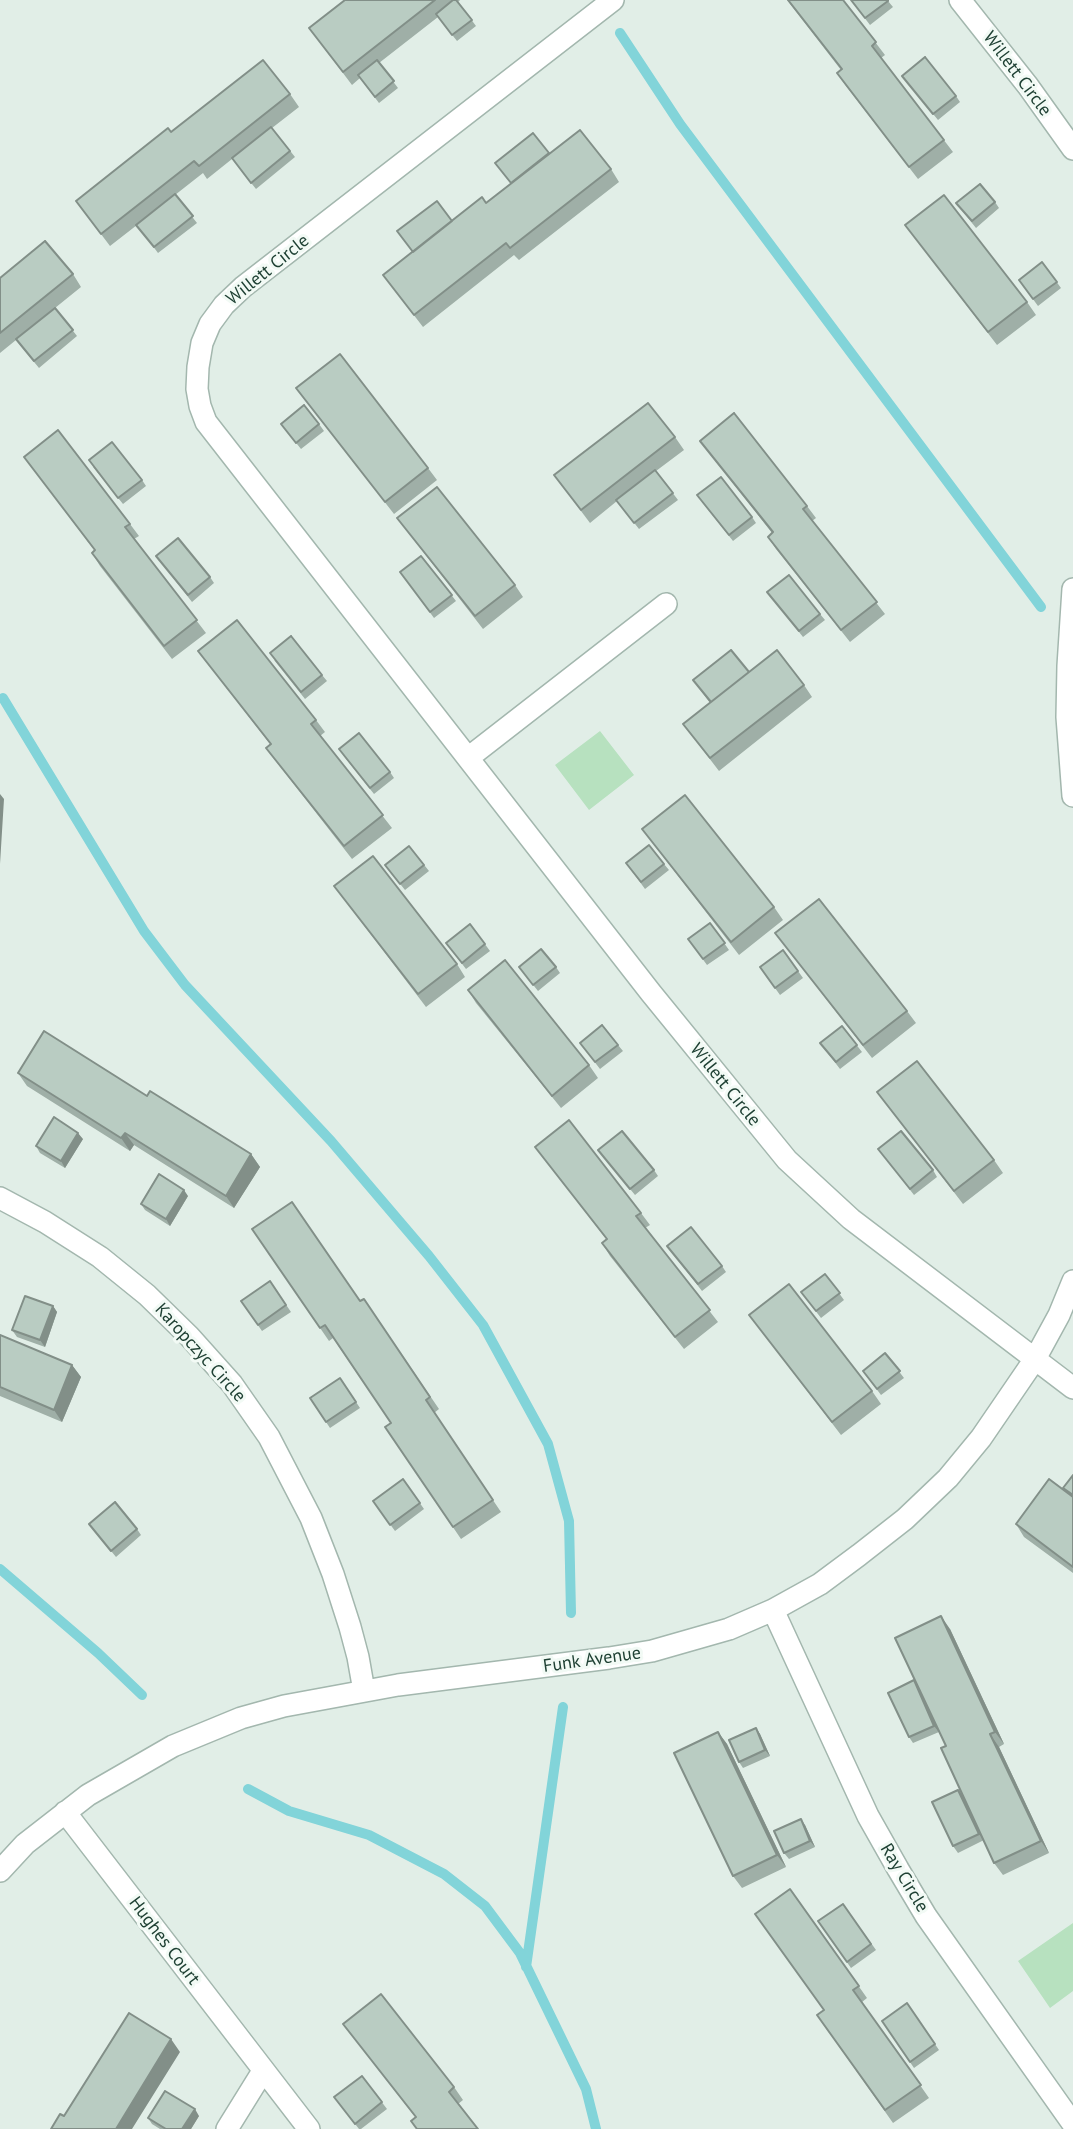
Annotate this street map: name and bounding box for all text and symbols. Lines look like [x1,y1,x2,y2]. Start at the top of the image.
street label: Willett Circle [978,28,1056,120]
street label: Willett Circle [222,230,314,310]
street label: Willett Circle [685,1039,765,1131]
street label: Karopczyc Circle [150,1299,250,1407]
street label: Funk Avenue [542,1642,642,1678]
street label: Ray Circle [875,1840,933,1916]
street label: Hughes Court [124,1893,204,1989]

